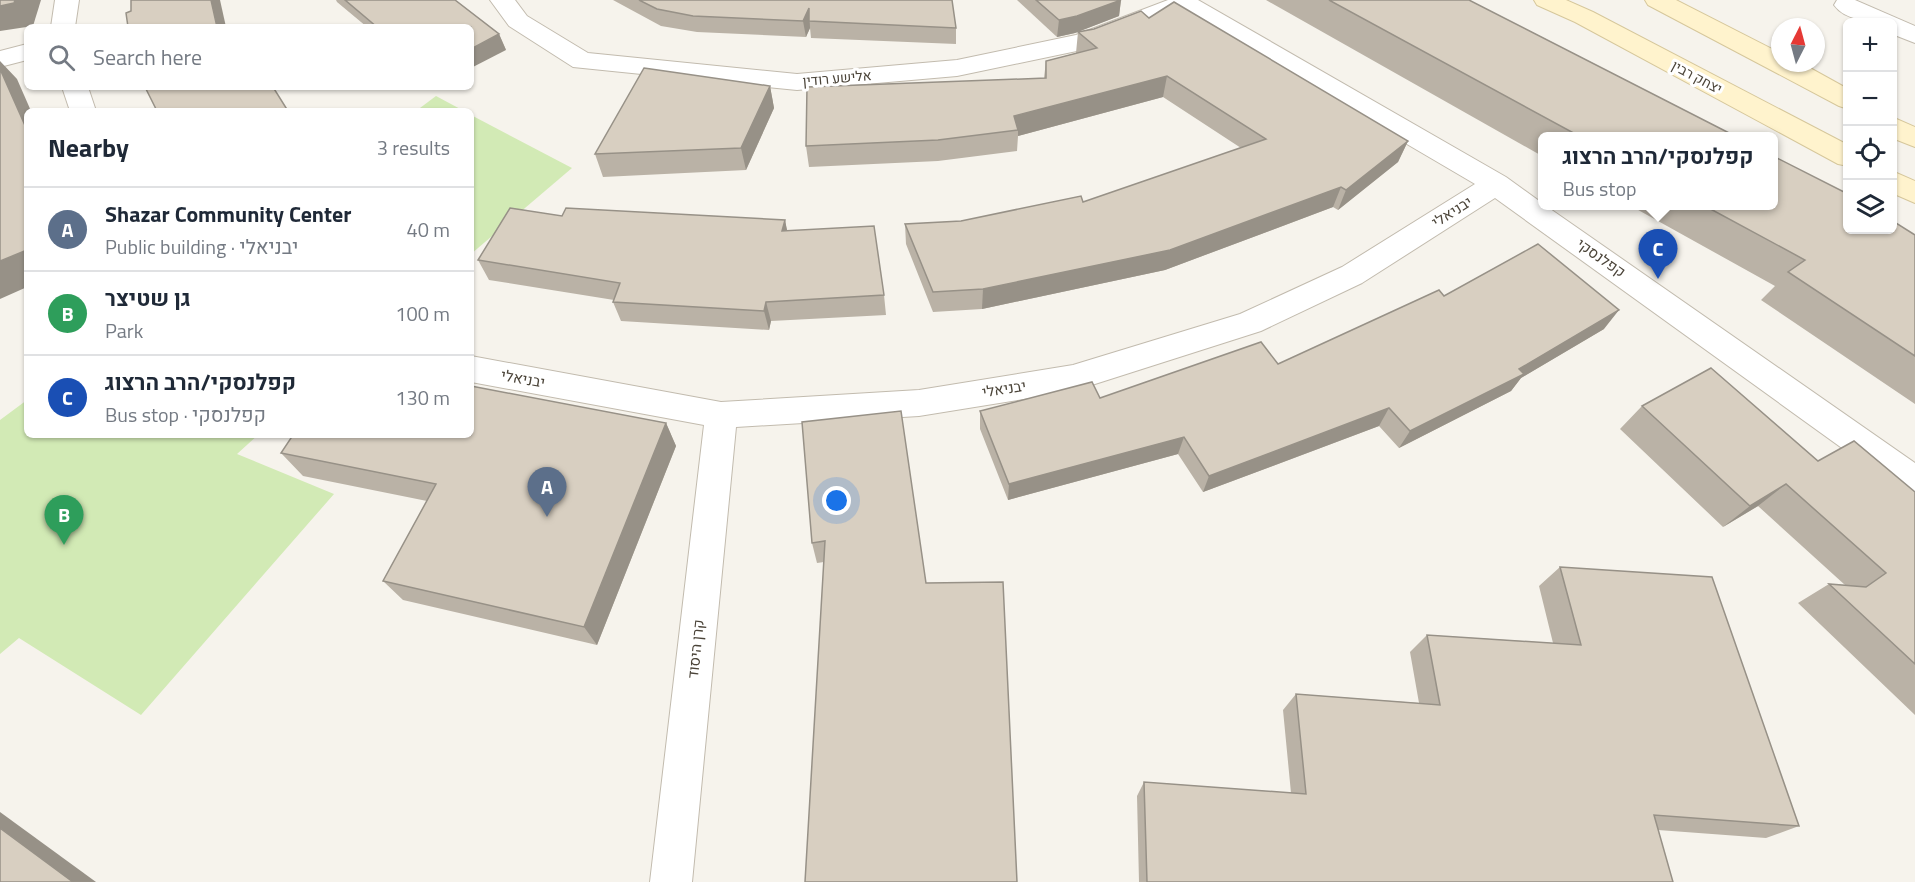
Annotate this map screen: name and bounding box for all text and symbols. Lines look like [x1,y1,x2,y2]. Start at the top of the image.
north arrow [1771,18,1825,72]
map controls [1843,18,1897,234]
button: + [1843,18,1897,72]
search box [24,24,474,90]
text: Search here [93,40,202,74]
icon: search [45,41,78,74]
street label: יצחק רבין [1668,54,1726,99]
street label: אלישע רודין [802,64,872,91]
button: − [1843,72,1897,126]
button: locate [1843,126,1897,180]
text: Nearby [48,128,129,167]
text: 3 results [377,132,450,163]
popup [1538,132,1778,210]
text: קפלנסקי/הרב הרצוג [1562,139,1754,173]
text: Bus stop [1562,173,1636,204]
button: layers [1843,180,1897,234]
street label: יבניאלי [1427,190,1477,233]
text: Shazar Community Center [105,197,351,231]
text: A [61,214,74,245]
text: 40 m [406,214,450,245]
pin: C [1638,230,1678,279]
text: Public building · יבניאלי [105,231,298,262]
street label: קפלנסקי [1572,232,1631,283]
text: גן שטיצר [105,281,191,315]
text: B [61,298,74,329]
text: 100 m [395,298,450,329]
text: Park [105,315,143,346]
street label: יבניאלי [499,363,547,394]
text: קפלנסקי/הרב הרצוג [105,365,296,399]
street label: יבניאלי [980,374,1028,403]
text: C [62,382,73,413]
text: 130 m [395,382,450,413]
text: Bus stop · קפלנסקי [105,399,266,430]
pin: A [528,468,566,517]
your location [822,486,851,515]
pin: B [44,496,84,545]
street label: קרן היסוד [681,618,710,680]

